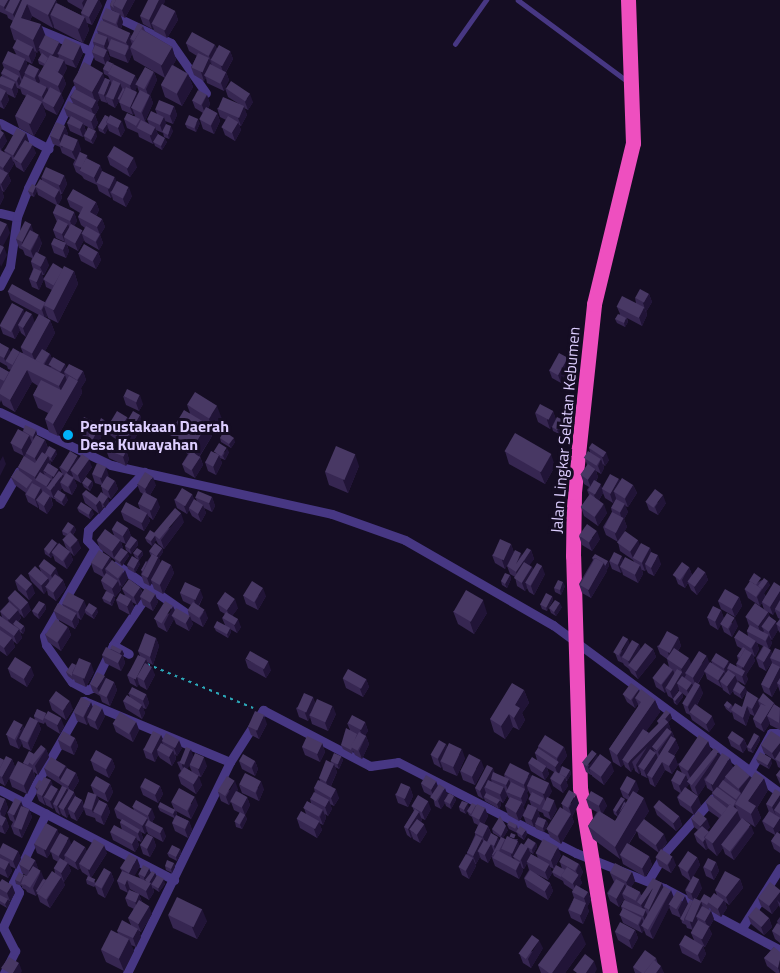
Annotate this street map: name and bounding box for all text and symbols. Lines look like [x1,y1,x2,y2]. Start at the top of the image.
street label: Jalan Lingkar Selatan Kebumen [546,326,584,534]
place label: Perpustakaan Daerah Desa Kuwayahan [80,416,229,454]
marker: Perpustakaan Daerah Desa Kuwayahan [61,428,75,442]

